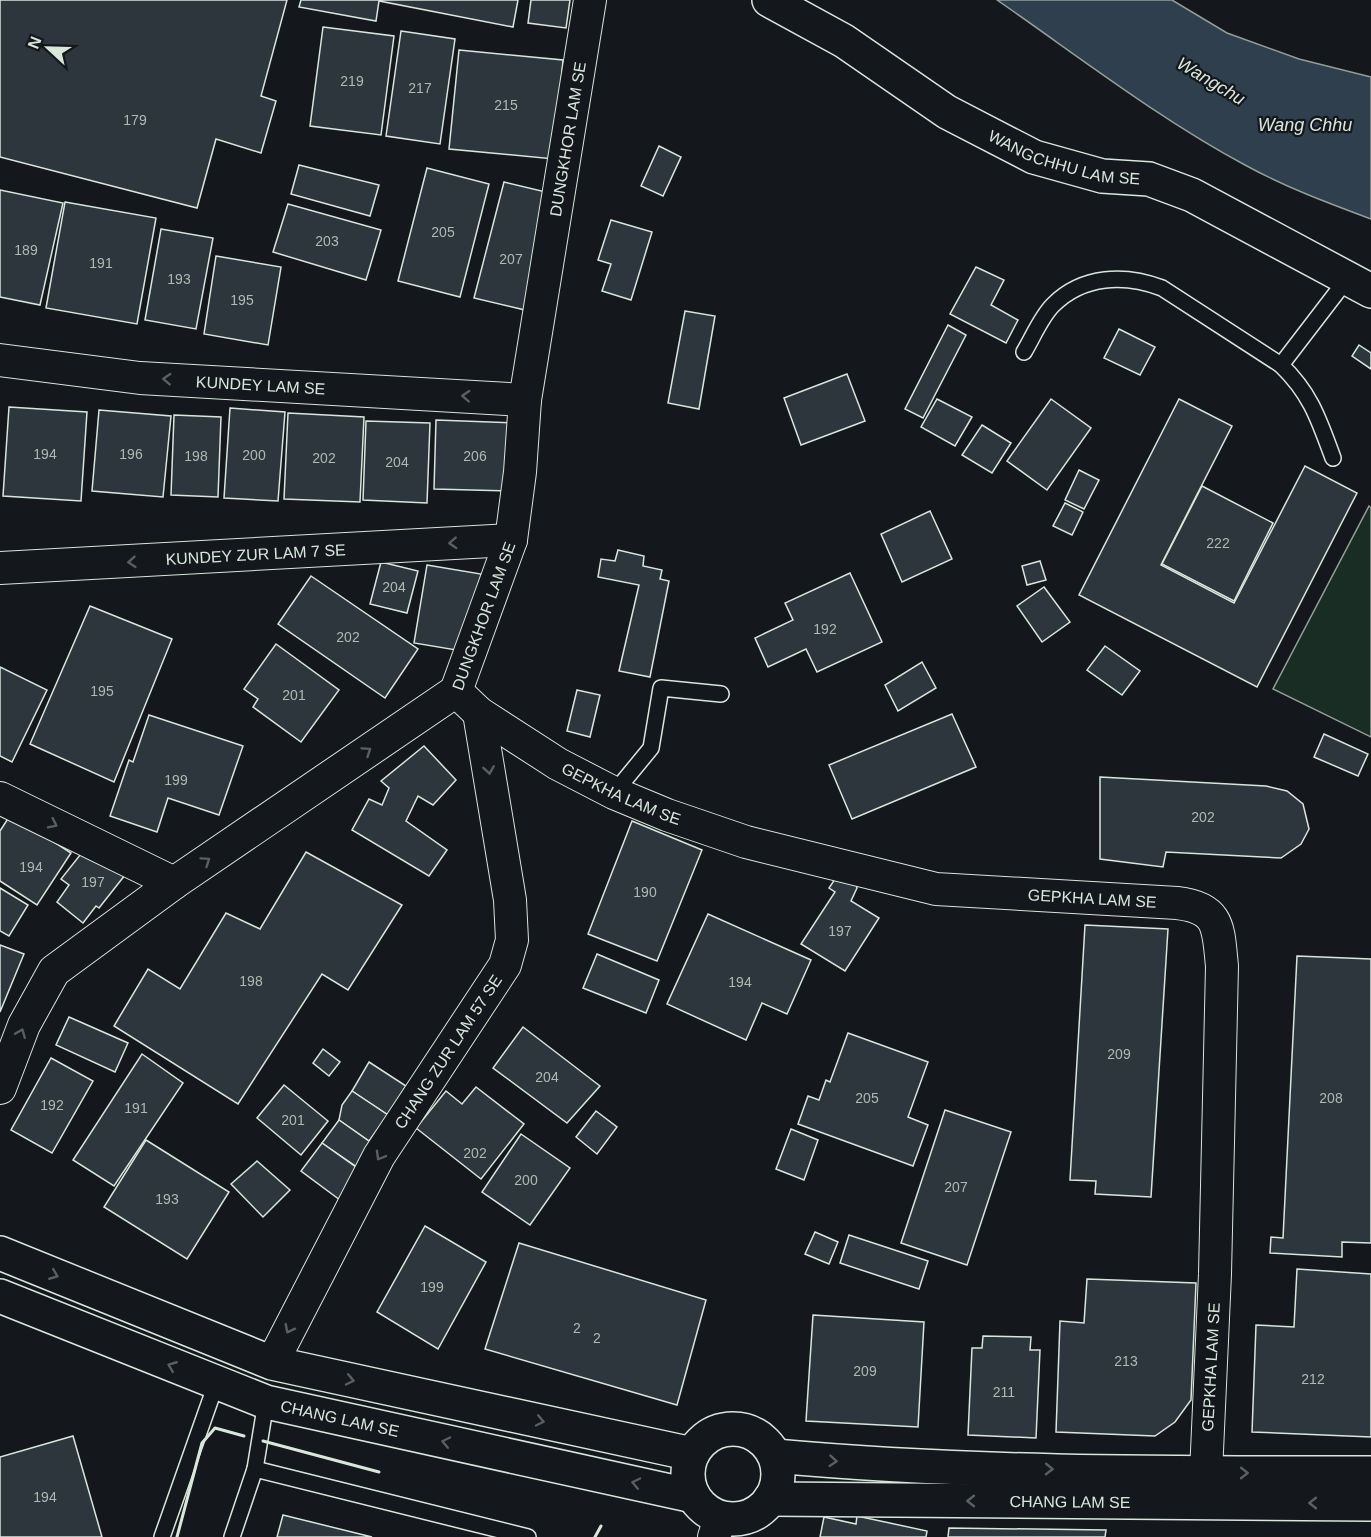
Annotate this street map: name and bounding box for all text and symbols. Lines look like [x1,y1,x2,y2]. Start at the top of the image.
north arrow [18,18,78,78]
text: N [25,34,45,51]
water label: Wangchu [1173,53,1249,109]
street label: DUNGKHOR LAM SE [546,60,588,218]
house number: 219 [340,73,364,89]
house number: 217 [408,80,432,96]
house number: 215 [494,97,518,113]
house number: 179 [123,112,147,128]
water label: Wang Chhu [1258,115,1352,135]
street label: WANGCHHU LAM SE [986,127,1141,187]
house number: 205 [431,224,455,240]
house number: 203 [315,233,339,249]
house number: 189 [14,242,38,258]
house number: 207 [499,251,523,267]
house number: 191 [89,255,113,271]
house number: 193 [167,271,191,287]
house number: 195 [230,292,254,308]
one-way arrow [162,373,171,386]
street label: KUNDEY LAM SE [195,373,326,397]
one-way arrow [462,390,471,403]
house number: 194 [33,446,57,462]
house number: 196 [119,446,143,462]
house number: 200 [242,447,266,463]
house number: 198 [184,448,208,464]
house number: 206 [463,448,487,464]
house number: 202 [312,450,336,466]
house number: 204 [385,454,409,470]
house number: 222 [1206,535,1230,551]
one-way arrow [448,537,457,550]
street label: DUNGKHOR LAM SE [449,540,518,692]
street label: KUNDEY ZUR LAM 7 SE [165,541,346,567]
one-way arrow [128,555,137,568]
house number: 204 [382,579,406,595]
house number: 192 [813,621,837,637]
house number: 202 [336,629,360,645]
house number: 195 [90,683,114,699]
house number: 201 [282,687,306,703]
one-way arrow [360,747,371,758]
street label: GEPKHA LAM SE [559,759,683,828]
one-way arrow [482,766,494,775]
house number: 199 [164,772,188,788]
house number: 202 [1191,809,1215,825]
one-way arrow [46,816,57,828]
one-way arrow [199,857,210,868]
house number: 194 [19,859,43,875]
house number: 197 [81,874,105,890]
house number: 190 [633,884,657,900]
street label: GEPKHA LAM SE [1027,886,1157,910]
house number: 197 [828,923,852,939]
street label: CHANG ZUR LAM 57 SE [391,972,505,1132]
house number: 198 [239,973,263,989]
house number: 194 [728,974,752,990]
one-way arrow [14,1028,26,1039]
house number: 209 [1107,1046,1131,1062]
house number: 204 [535,1069,559,1085]
house number: 205 [855,1090,879,1106]
house number: 208 [1319,1090,1343,1106]
house number: 192 [40,1097,64,1113]
house number: 191 [124,1100,148,1116]
house number: 201 [281,1112,305,1128]
house number: 202 [463,1145,487,1161]
one-way arrow [375,1150,387,1160]
house number: 200 [514,1172,538,1188]
house number: 207 [944,1179,968,1195]
house number: 193 [155,1191,179,1207]
one-way arrow [48,1268,59,1280]
house number: 199 [420,1279,444,1295]
street label: GEPKHA LAM SE [1199,1302,1223,1432]
house number: 2 [573,1320,581,1336]
one-way arrow [285,1323,297,1334]
house number: 2 [593,1330,601,1346]
house number: 213 [1114,1353,1138,1369]
one-way arrow [167,1361,178,1374]
house number: 209 [853,1363,877,1379]
house number: 212 [1301,1371,1325,1387]
one-way arrow [344,1373,354,1386]
house number: 211 [993,1384,1015,1400]
street label: CHANG LAM SE [279,1397,401,1440]
one-way arrow [535,1414,545,1427]
one-way arrow [441,1436,451,1449]
one-way arrow [828,1455,837,1468]
one-way arrow [1044,1463,1053,1475]
one-way arrow [1239,1467,1248,1479]
one-way arrow [632,1478,642,1491]
house number: 194 [33,1489,57,1505]
street label: CHANG LAM SE [1009,1492,1131,1510]
one-way arrow [966,1495,975,1507]
one-way arrow [1308,1497,1317,1509]

